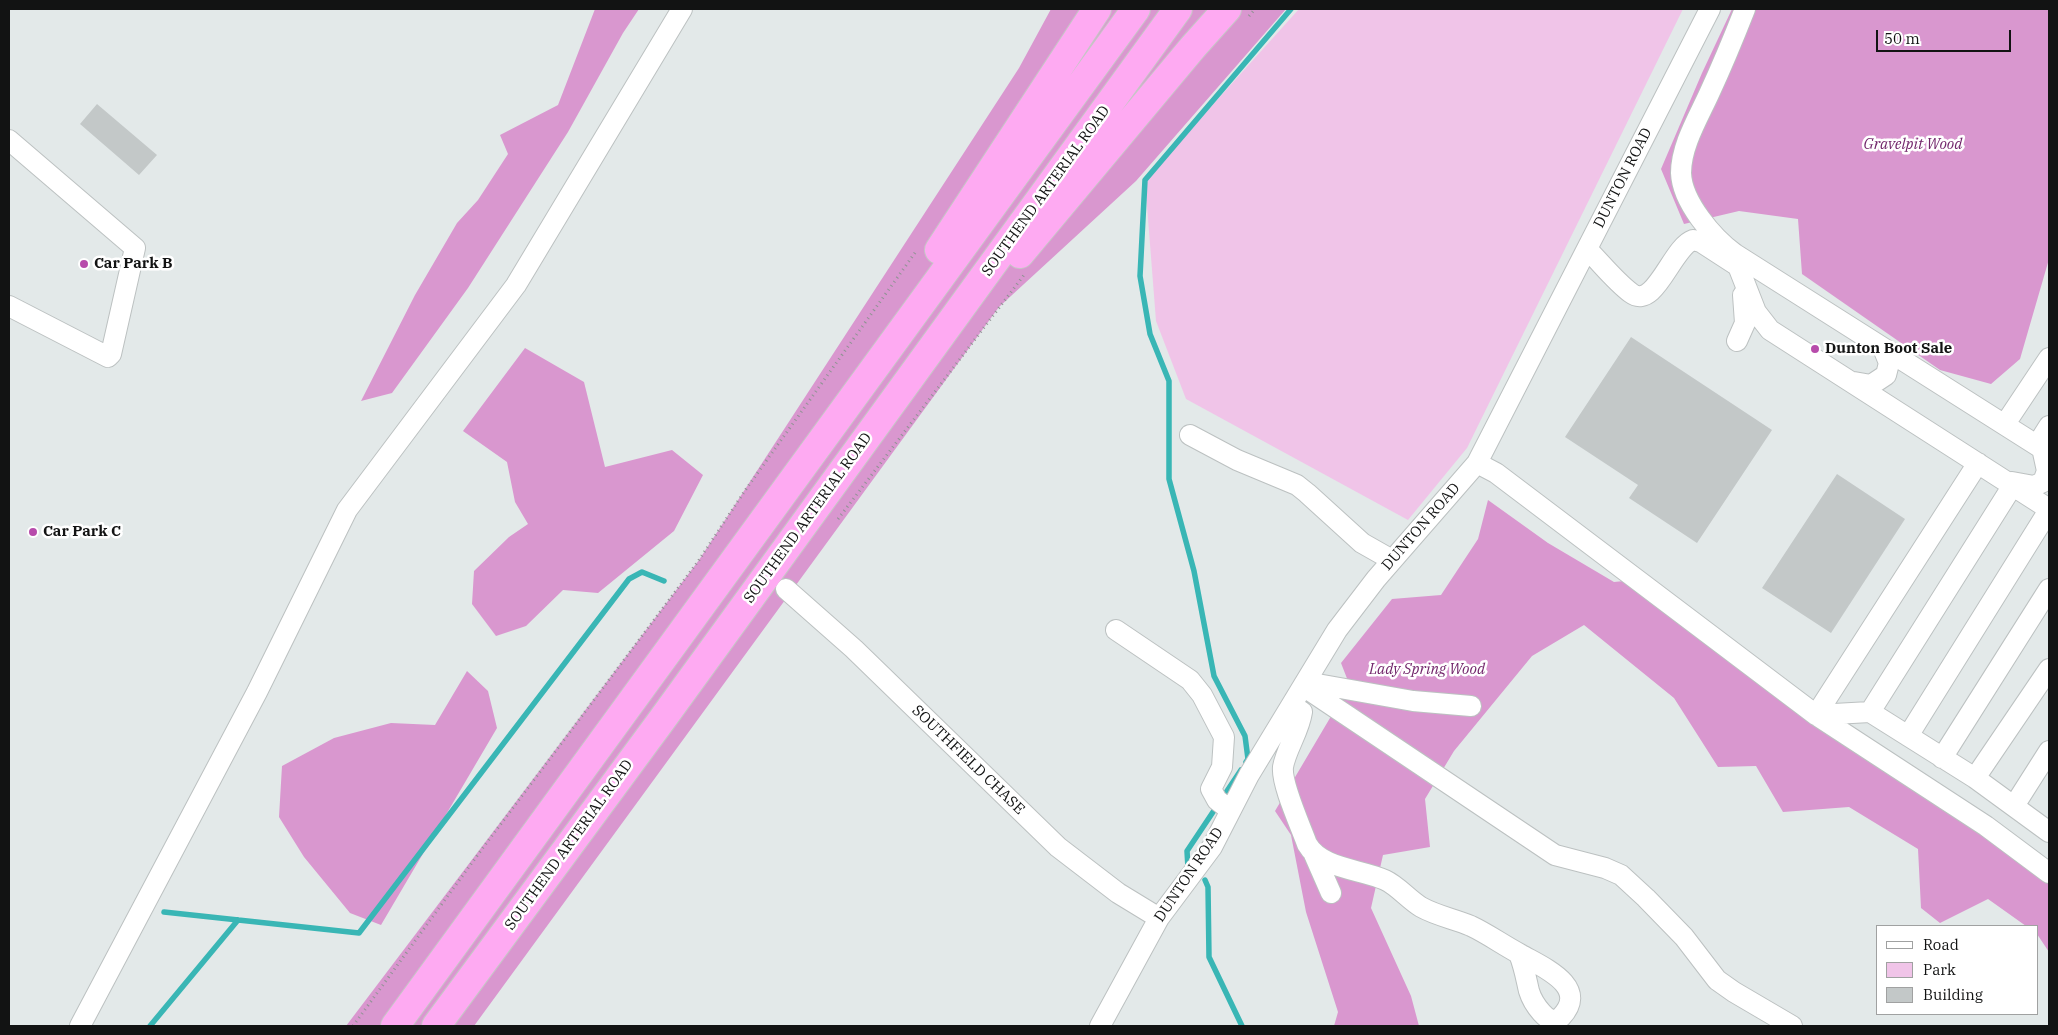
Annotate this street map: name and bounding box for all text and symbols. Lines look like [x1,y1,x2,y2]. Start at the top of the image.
scale bar [1878,20,2013,52]
text: 50 m [1884,29,1920,48]
street label: SOUTHEND ARTERIAL ROAD [978,102,1114,280]
street label: DUNTON ROAD [1590,125,1656,231]
park label: Gravelpit Wood [1864,136,1962,154]
place label: Car Park B [94,255,173,273]
marker: Car Park B [78,258,90,270]
place label: Dunton Boot Sale [1825,340,1952,358]
marker: Dunton Boot Sale [1809,343,1821,355]
street label: SOUTHEND ARTERIAL ROAD [740,429,876,607]
street label: DUNTON ROAD [1378,480,1464,574]
place label: Car Park C [43,523,121,541]
marker: Car Park C [27,526,39,538]
park label: Lady Spring Wood [1369,661,1485,679]
street label: SOUTHFIELD CHASE [908,702,1028,818]
street label: SOUTHEND ARTERIAL ROAD [501,756,637,934]
street label: DUNTON ROAD [1151,824,1227,926]
legend [1876,925,2038,1015]
text: Road [1923,935,1959,954]
text: Park [1923,960,1956,979]
text: Building [1923,985,1983,1004]

